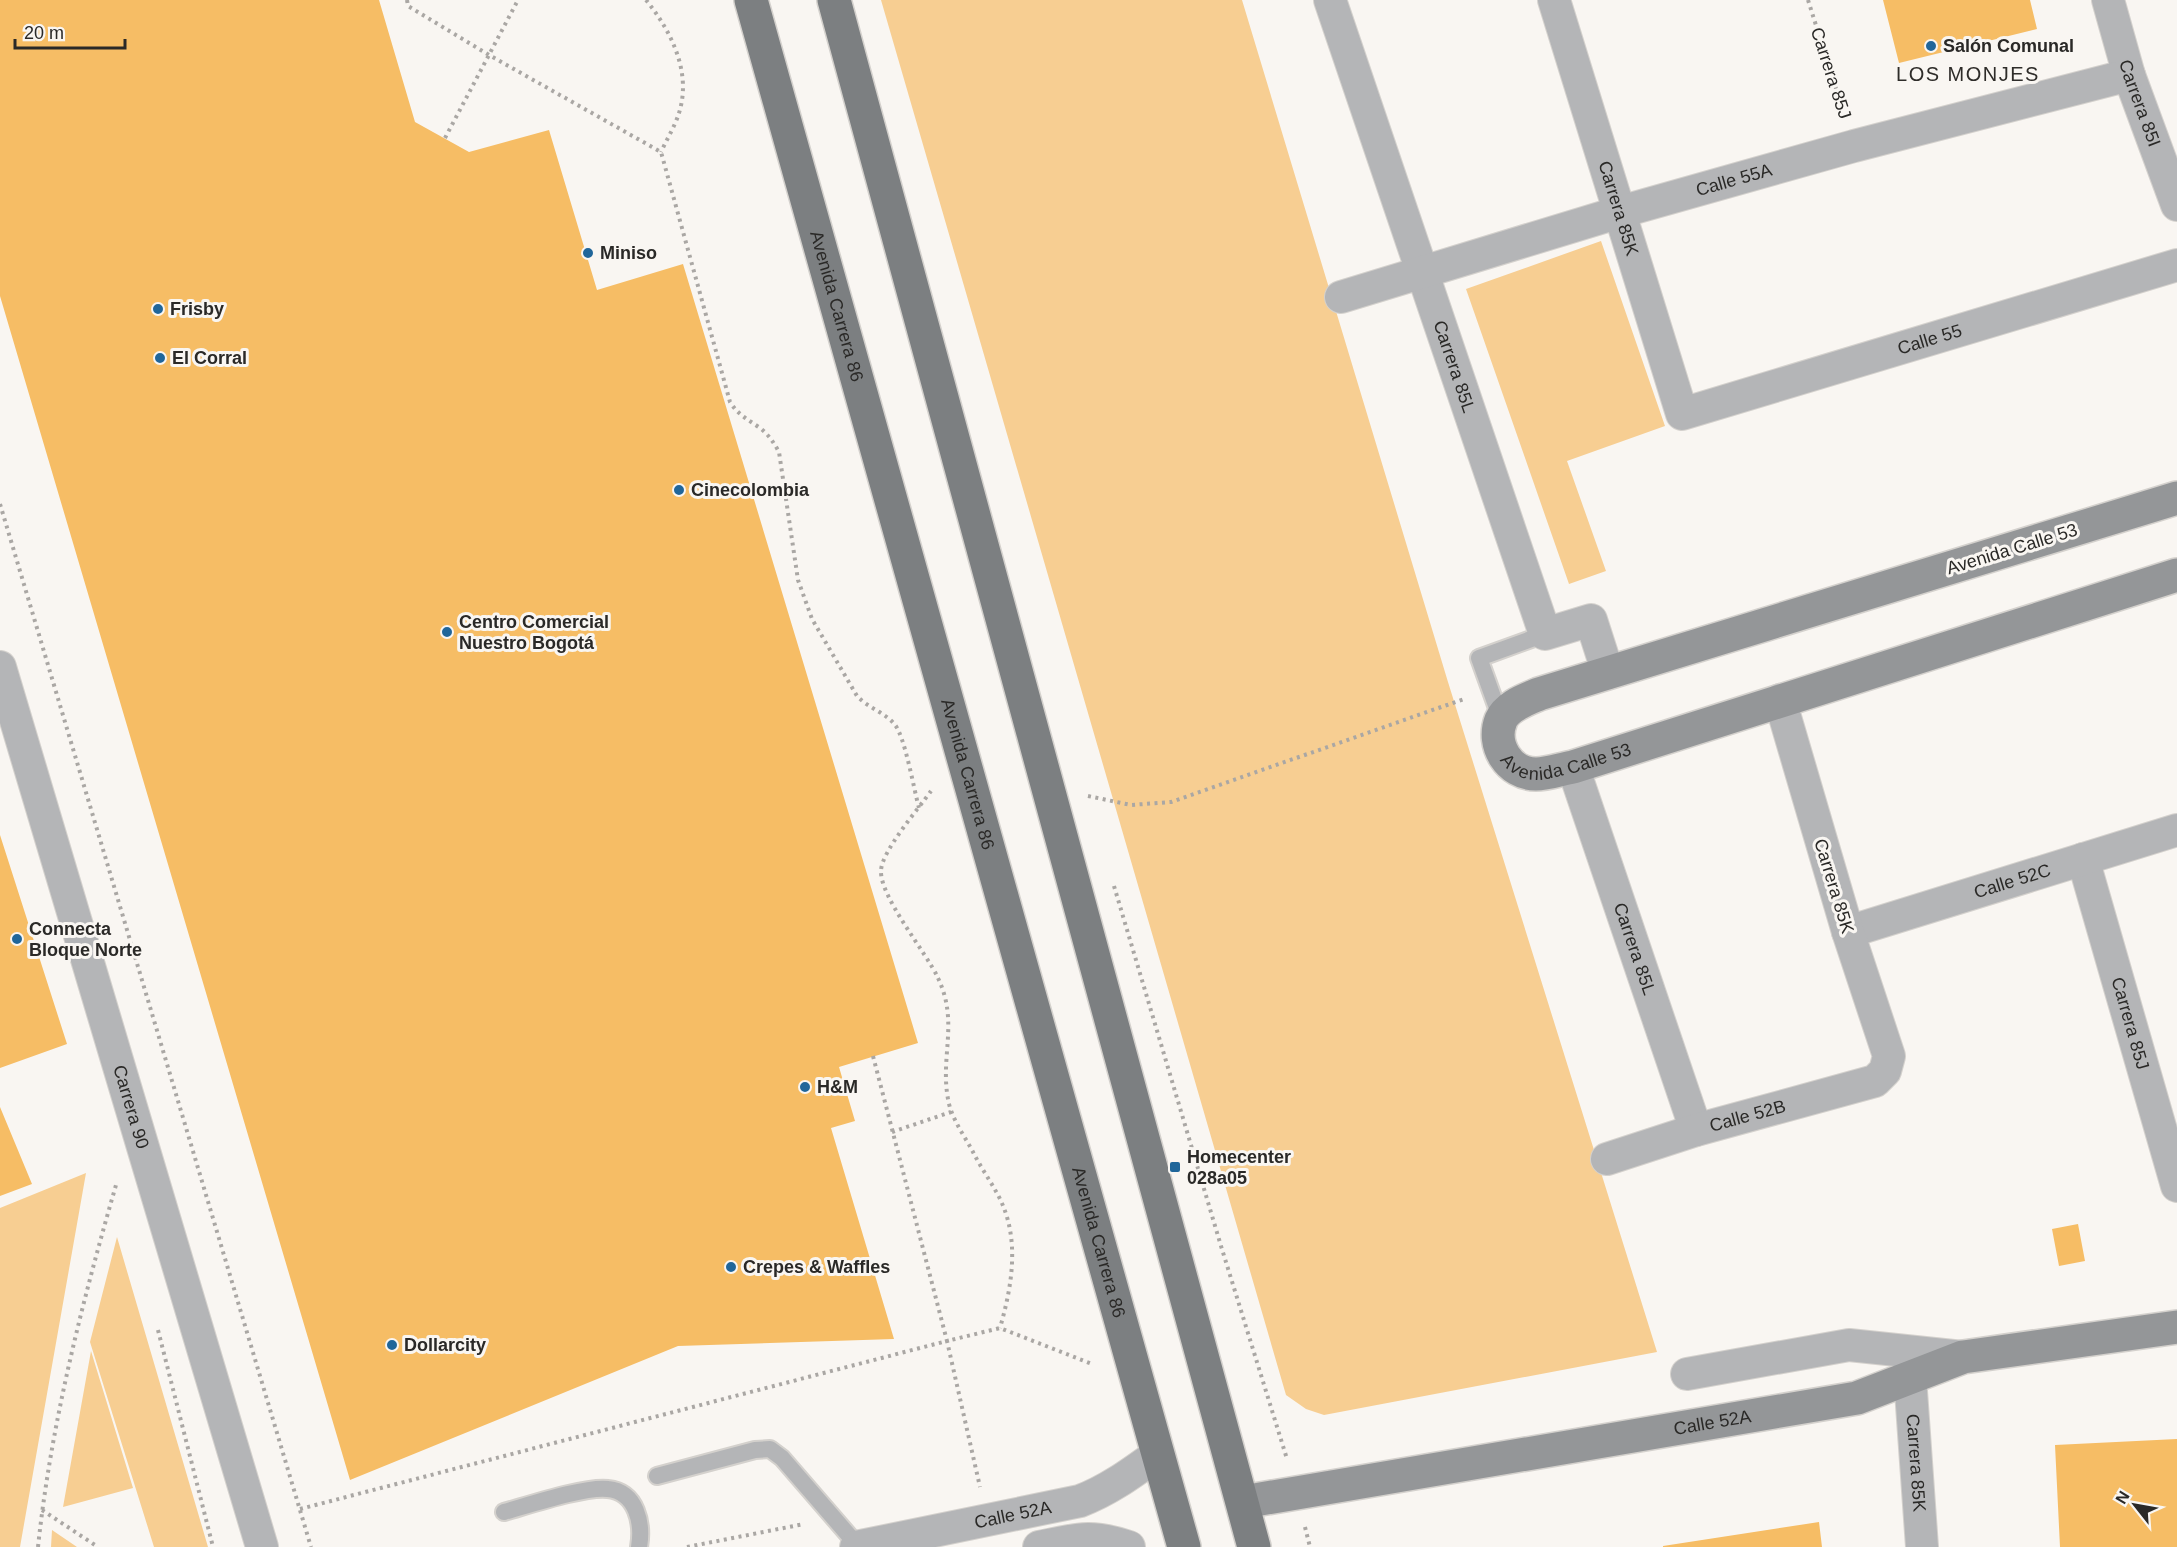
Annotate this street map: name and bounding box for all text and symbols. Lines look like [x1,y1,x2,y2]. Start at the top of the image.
scale bar [15,12,124,50]
text: 20 m [24,23,64,43]
street label: Carrera 85J [1807,25,1855,121]
place label: Salón Comunal [1943,36,2074,56]
marker: Salón Comunal [1924,39,1938,53]
street label: Carrera 85I [2115,57,2165,149]
district label: LOS MONJES [1896,63,2040,85]
street label: Carrera 85K [1594,158,1642,258]
street label: Calle 55A [1694,160,1774,200]
street label: Avenida Carrera 86 [806,228,867,384]
place label: Miniso [600,243,657,263]
marker: Miniso [581,246,595,260]
place label: Frisby [170,299,224,319]
marker: Frisby [151,302,165,316]
street label: Carrera 85L [1429,318,1479,415]
street label: Calle 55 [1895,320,1964,359]
place label: El Corral [172,348,247,368]
marker: El Corral [153,351,167,365]
place label: Cinecolombia [691,480,810,500]
marker: Cinecolombia [672,483,686,497]
street label: Avenida Calle 53 [1944,520,2080,578]
place label: Centro Comercial Nuestro Bogotá [459,612,609,653]
marker: Centro Comercial Nuestro Bogotá [440,625,454,639]
street label: Avenida Carrera 86 [937,697,998,852]
street label: Avenida Calle 53 [1501,735,1637,759]
text: Avenida Calle 53 [1496,739,1633,784]
street label: Carrera 85K [1810,836,1858,936]
street label: Calle 52C [1972,860,2053,902]
street label: Carrera 85L [1610,900,1660,998]
place label: Connecta Bloque Norte [29,919,142,960]
marker: Connecta Bloque Norte [10,932,24,946]
street label: Carrera 85J [2107,975,2153,1072]
street label: Carrera 90 [109,1063,153,1151]
place label: H&M [817,1077,858,1097]
marker: H&M [798,1080,812,1094]
street label: Calle 52B [1707,1096,1788,1136]
place label: Homecenter 028a05 [1187,1147,1291,1188]
marker: Homecenter 028a05 [1168,1160,1182,1174]
street label: Avenida Carrera 86 [1068,1165,1129,1320]
place label: Crepes & Waffles [743,1257,890,1277]
marker: Crepes & Waffles [724,1260,738,1274]
place label: Dollarcity [404,1335,486,1355]
marker: Dollarcity [385,1338,399,1352]
street label: Calle 52A [1672,1406,1752,1439]
street label: Carrera 85K [1903,1413,1929,1512]
north arrow [2105,1475,2165,1535]
text: N [2112,1488,2133,1507]
street label: Calle 52A [972,1497,1053,1532]

